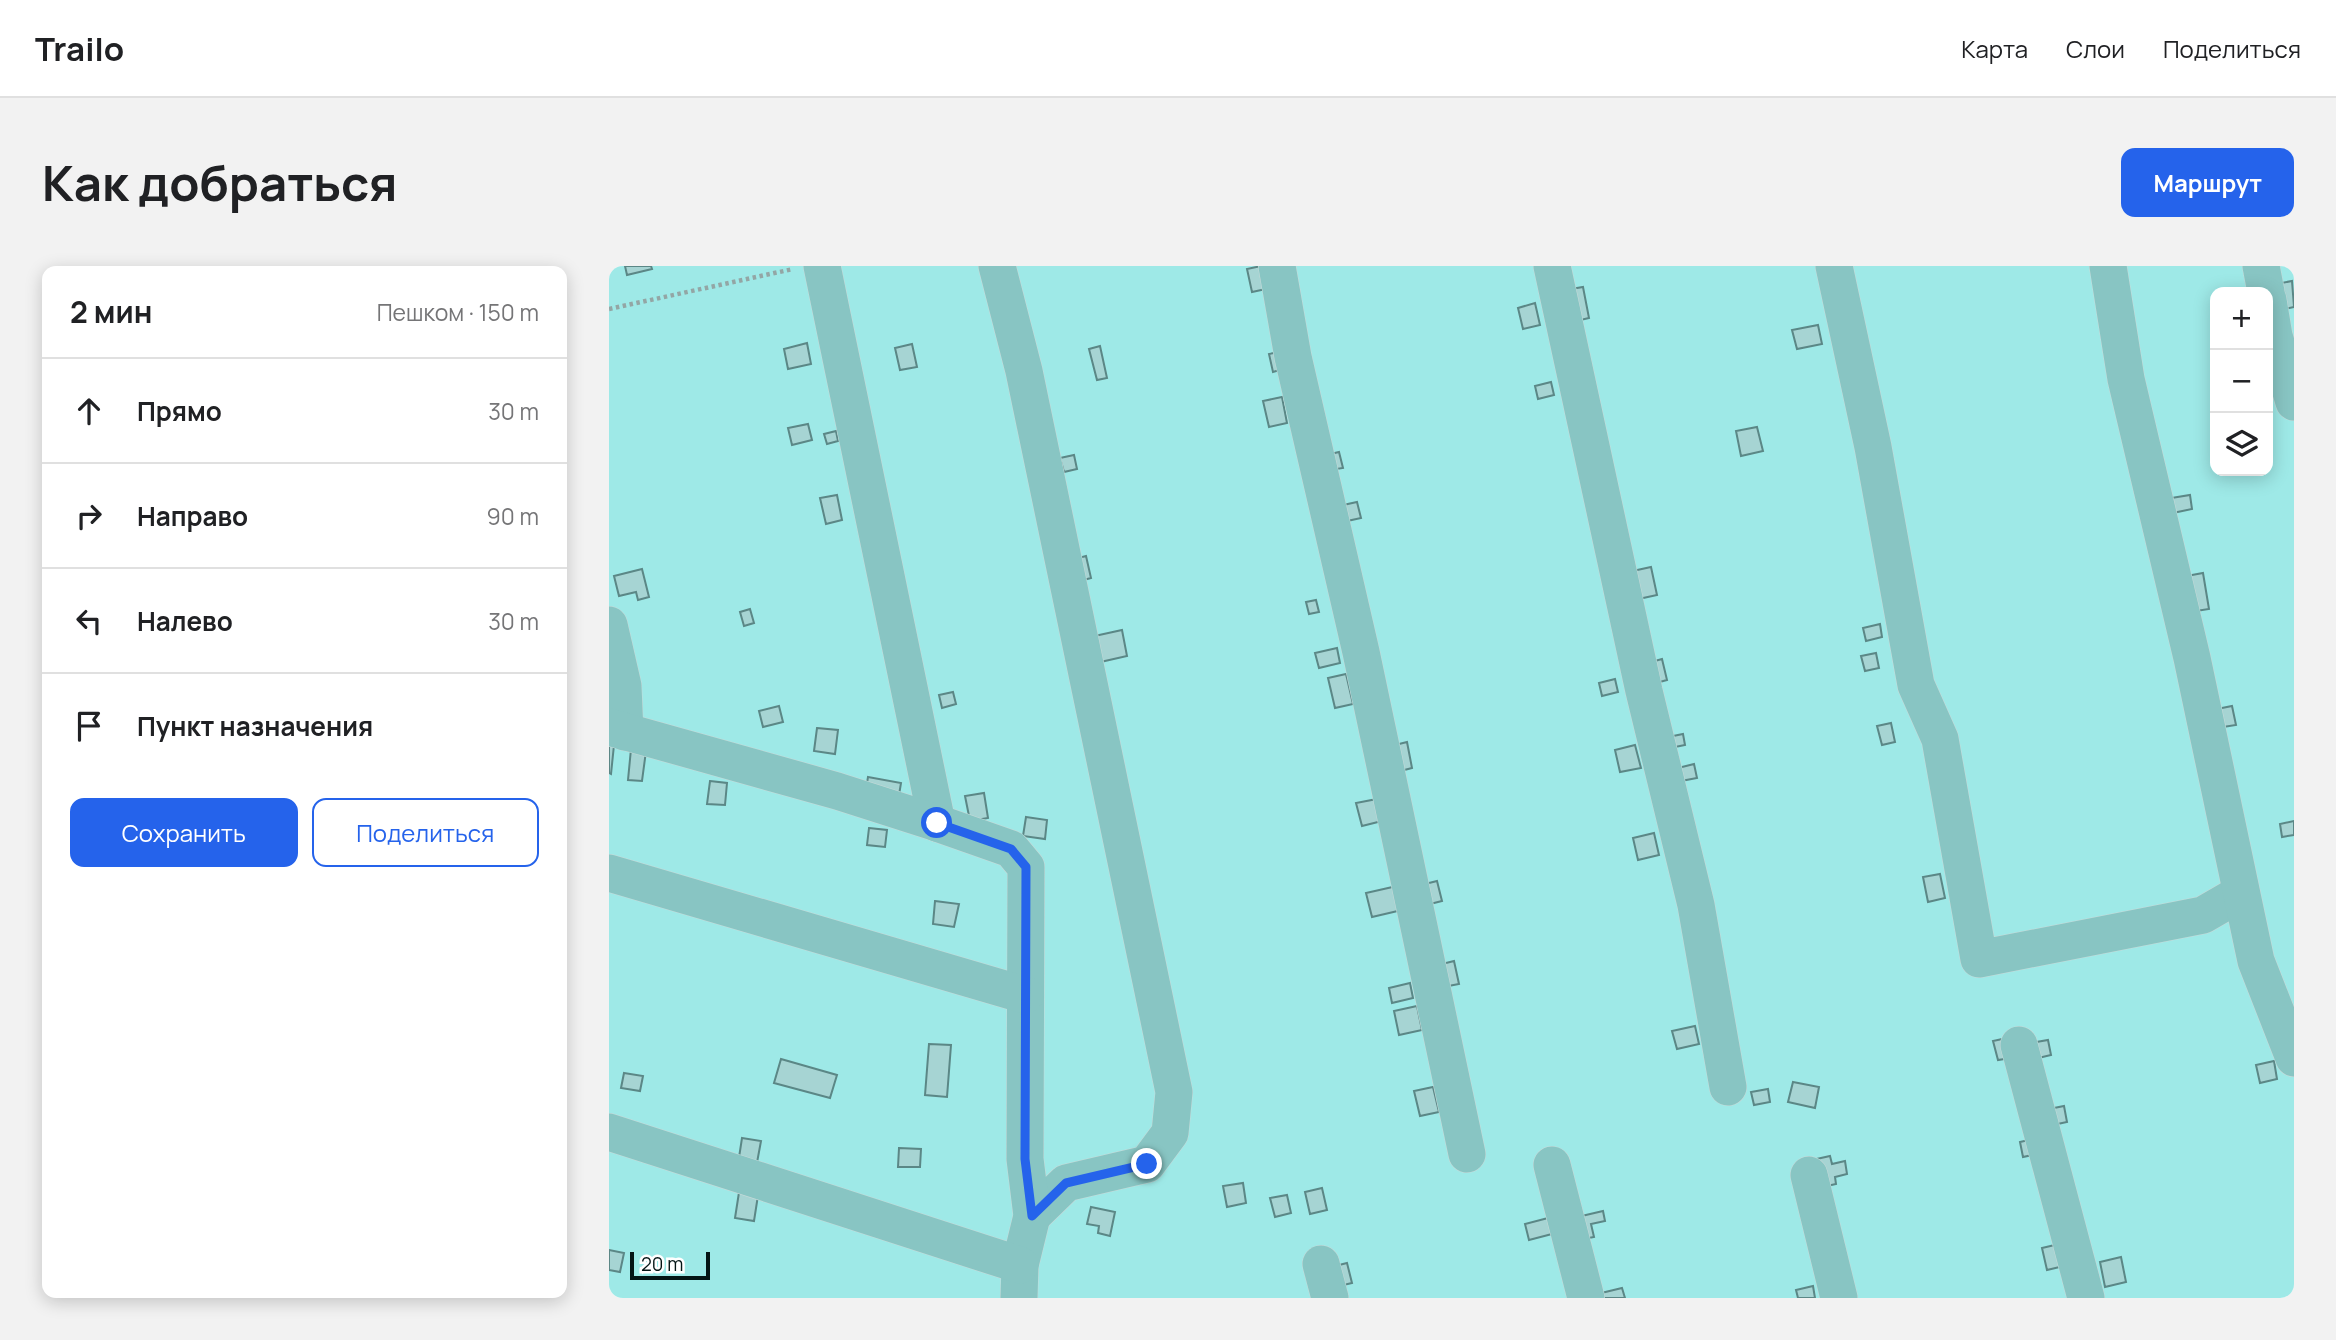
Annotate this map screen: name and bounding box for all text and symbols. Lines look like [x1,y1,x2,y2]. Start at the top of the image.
text: Trailo [35,26,124,71]
text: Карта [1961,32,2028,65]
text: Слои [2066,32,2125,65]
text: Поделиться [2163,32,2301,65]
button: Маршрут [2121,148,2294,217]
text: Как добраться [42,149,397,216]
map controls [2210,287,2273,476]
button: + [2210,287,2273,350]
text: 2 мин [70,291,153,332]
text: Пешком · 150 m [377,296,539,328]
button: − [2210,350,2273,413]
icon: ahead [70,392,108,430]
text: Прямо [137,393,222,429]
text: 30 m [488,395,539,427]
button: layers [2210,413,2273,476]
icon: right [70,497,108,535]
text: Направо [137,498,248,534]
text: 90 m [487,500,539,532]
icon: left [70,602,108,640]
text: Налево [137,603,233,639]
text: 30 m [488,605,539,637]
icon: arrive [70,707,108,745]
text: Пункт назначения [137,708,373,744]
button: Сохранить [70,798,298,867]
button: Поделиться [312,798,539,867]
route start [921,807,952,838]
route end [1131,1148,1162,1179]
scale bar [630,1249,711,1281]
text: 20 m [641,1251,683,1277]

